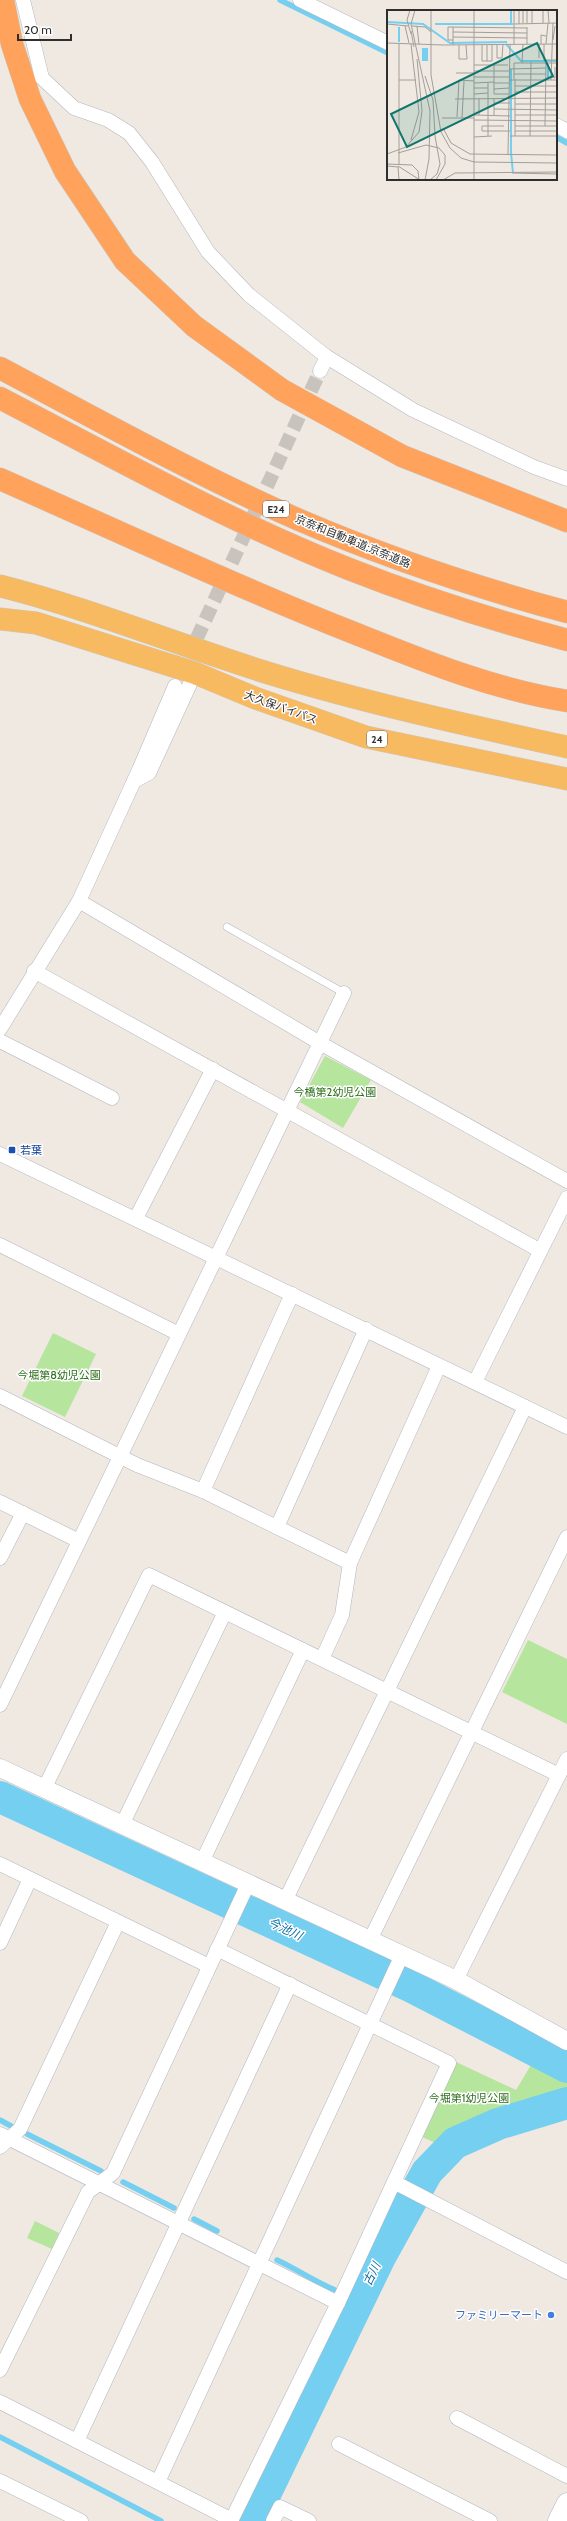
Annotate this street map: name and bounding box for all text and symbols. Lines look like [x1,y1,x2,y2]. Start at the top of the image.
inset map [387,10,557,180]
scale bar [18,16,71,42]
text: 20 m [24,22,52,37]
road number: E24 [263,501,289,517]
street label: 京奈和自動車道;京奈道路 [293,511,413,571]
street label: 大久保バイパス [243,687,319,727]
road number: 24 [367,731,387,747]
park label: 今橋第2幼児公園 [294,1085,376,1099]
place label: 若葉 [20,1143,42,1157]
marker: 若葉 [7,1145,17,1155]
park label: 今堀第8幼児公園 [17,1368,101,1382]
water label: 今池川 [266,1914,307,1944]
park label: 今堀第1幼児公園 [429,2091,509,2105]
water label: 古川 [360,2258,384,2288]
place label: ファミリーマート [455,2308,543,2322]
marker: ファミリーマート [546,2310,556,2320]

